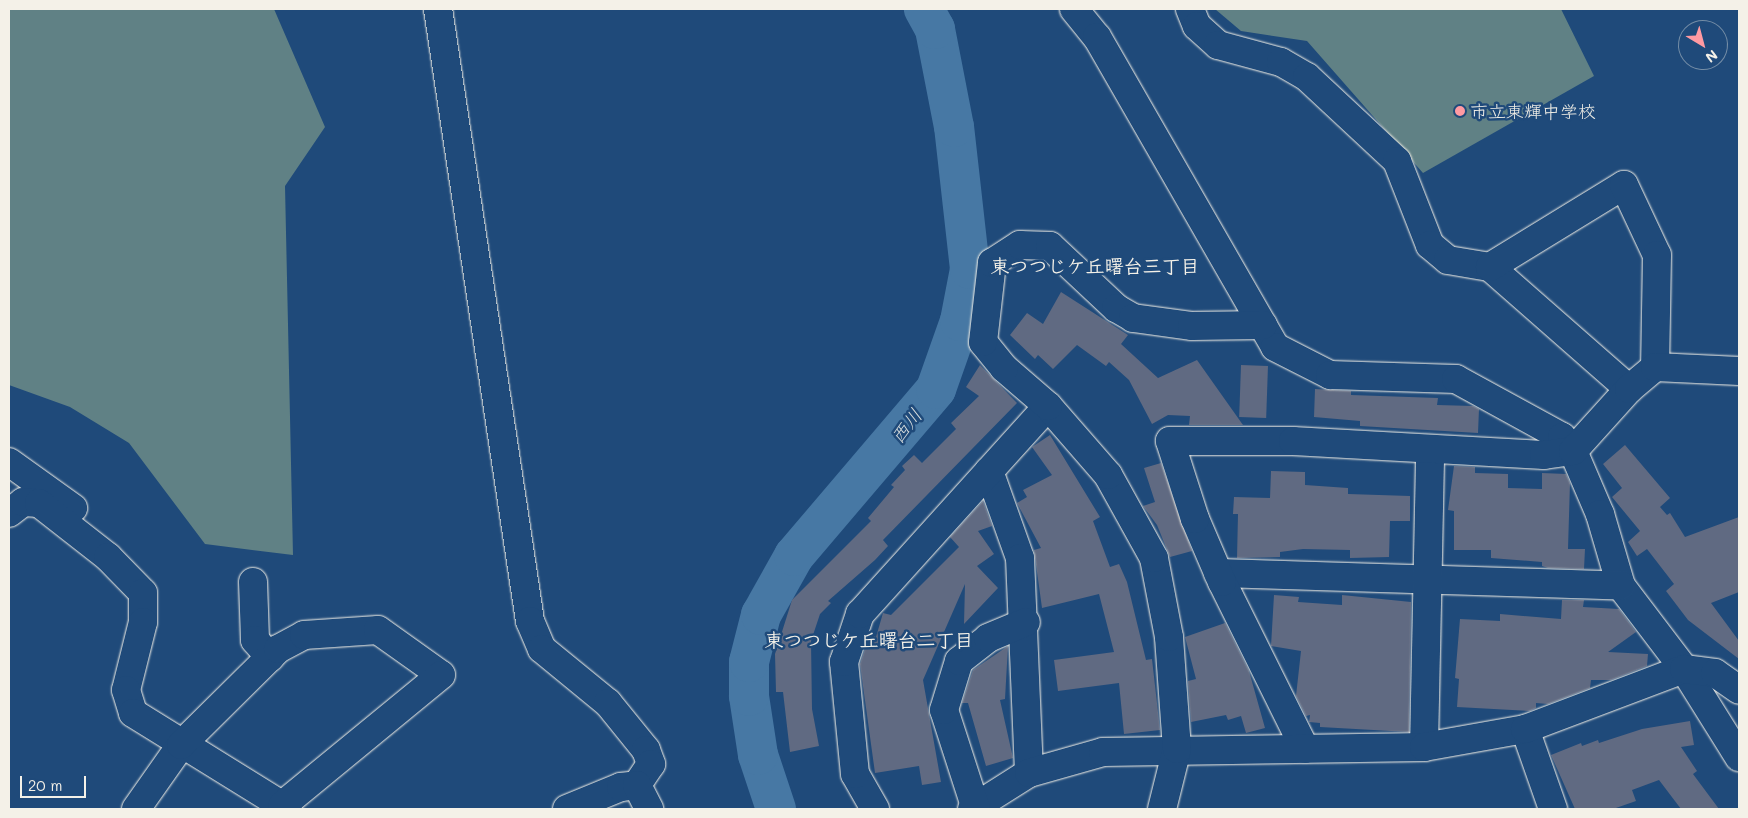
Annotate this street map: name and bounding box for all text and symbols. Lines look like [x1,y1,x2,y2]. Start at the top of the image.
north arrow [1678,20,1728,70]
text: N [1702,46,1722,67]
place label: 市立東輝中学校 [1470,100,1596,122]
marker: 市立東輝中学校 [1454,105,1466,117]
district label: 東つつじケ丘曙台三丁目 [991,255,1199,277]
water label: 西川 [885,404,927,448]
district label: 東つつじケ丘曙台二丁目 [765,629,973,651]
scale bar [22,766,89,798]
text: 20 m [28,775,62,795]

